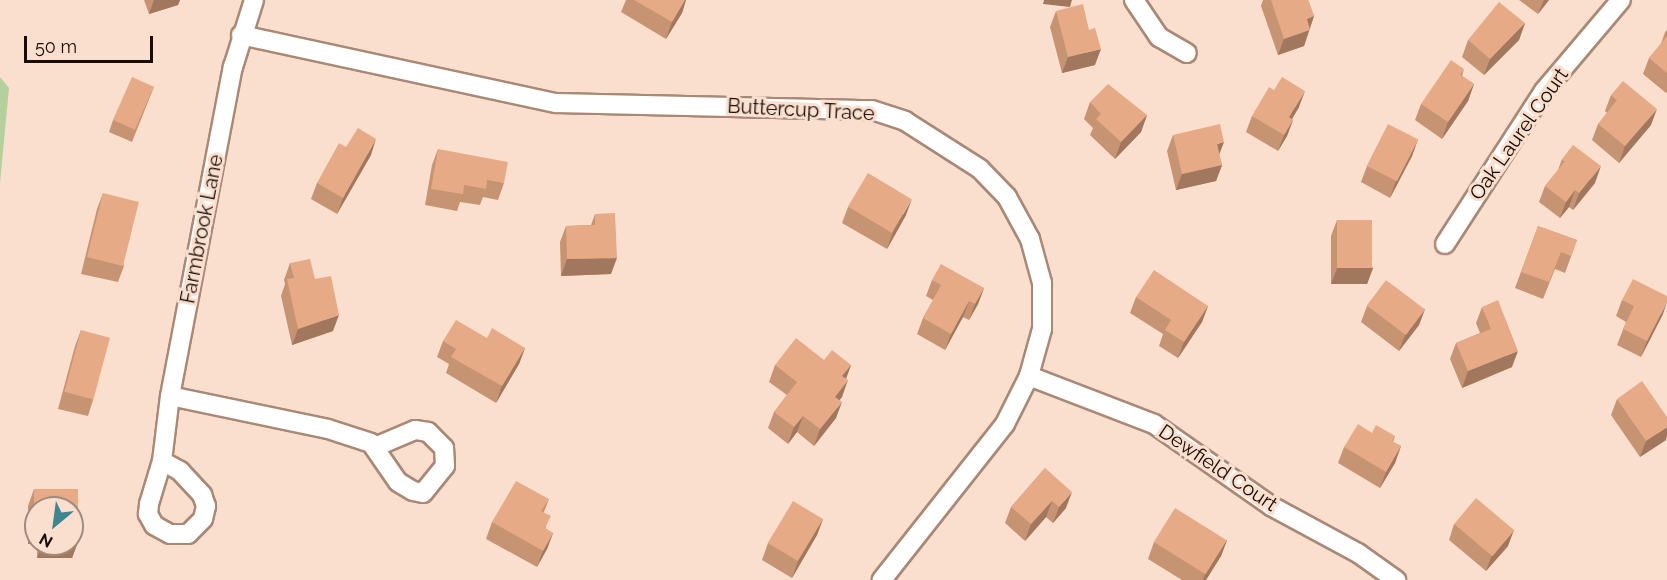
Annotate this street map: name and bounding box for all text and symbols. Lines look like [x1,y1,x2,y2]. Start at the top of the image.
scale bar [27,24,156,62]
text: 50 m [35,36,77,57]
street label: Oak Laurel Court [1464,63,1574,205]
street label: Buttercup Trace [726,94,876,126]
street label: Farmbrook Lane [176,152,228,306]
street label: Dewfield Court [1154,419,1282,517]
north arrow [24,496,84,556]
text: N [36,529,56,552]

